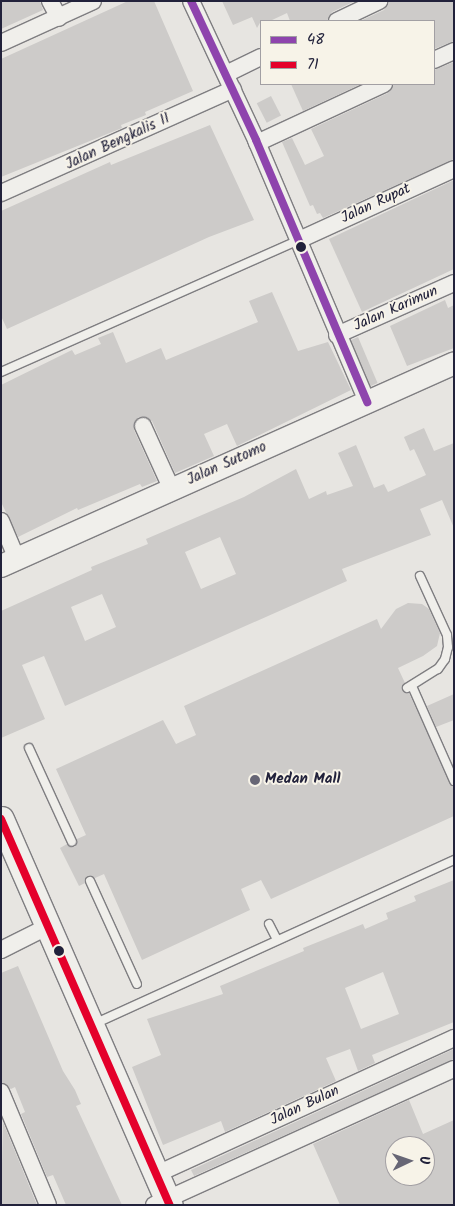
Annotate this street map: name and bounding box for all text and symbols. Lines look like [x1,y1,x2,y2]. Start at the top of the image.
legend [260,20,435,85]
text: 48 [307,28,324,52]
text: 71 [307,53,319,77]
street label: Jalan Bengkalis II [63,110,173,174]
street label: Jalan Rupat [338,180,414,228]
unlabelled marker [296,242,306,252]
street label: Jalan Karimun [351,282,441,336]
street label: Jalan Sutomo [184,438,270,490]
place label: Medan Mall [265,771,340,789]
marker: Medan Mall [249,774,261,786]
unlabelled marker [54,946,64,956]
street label: Jalan Bulan [268,1082,342,1130]
north arrow [385,1136,435,1186]
text: U [413,1156,435,1165]

